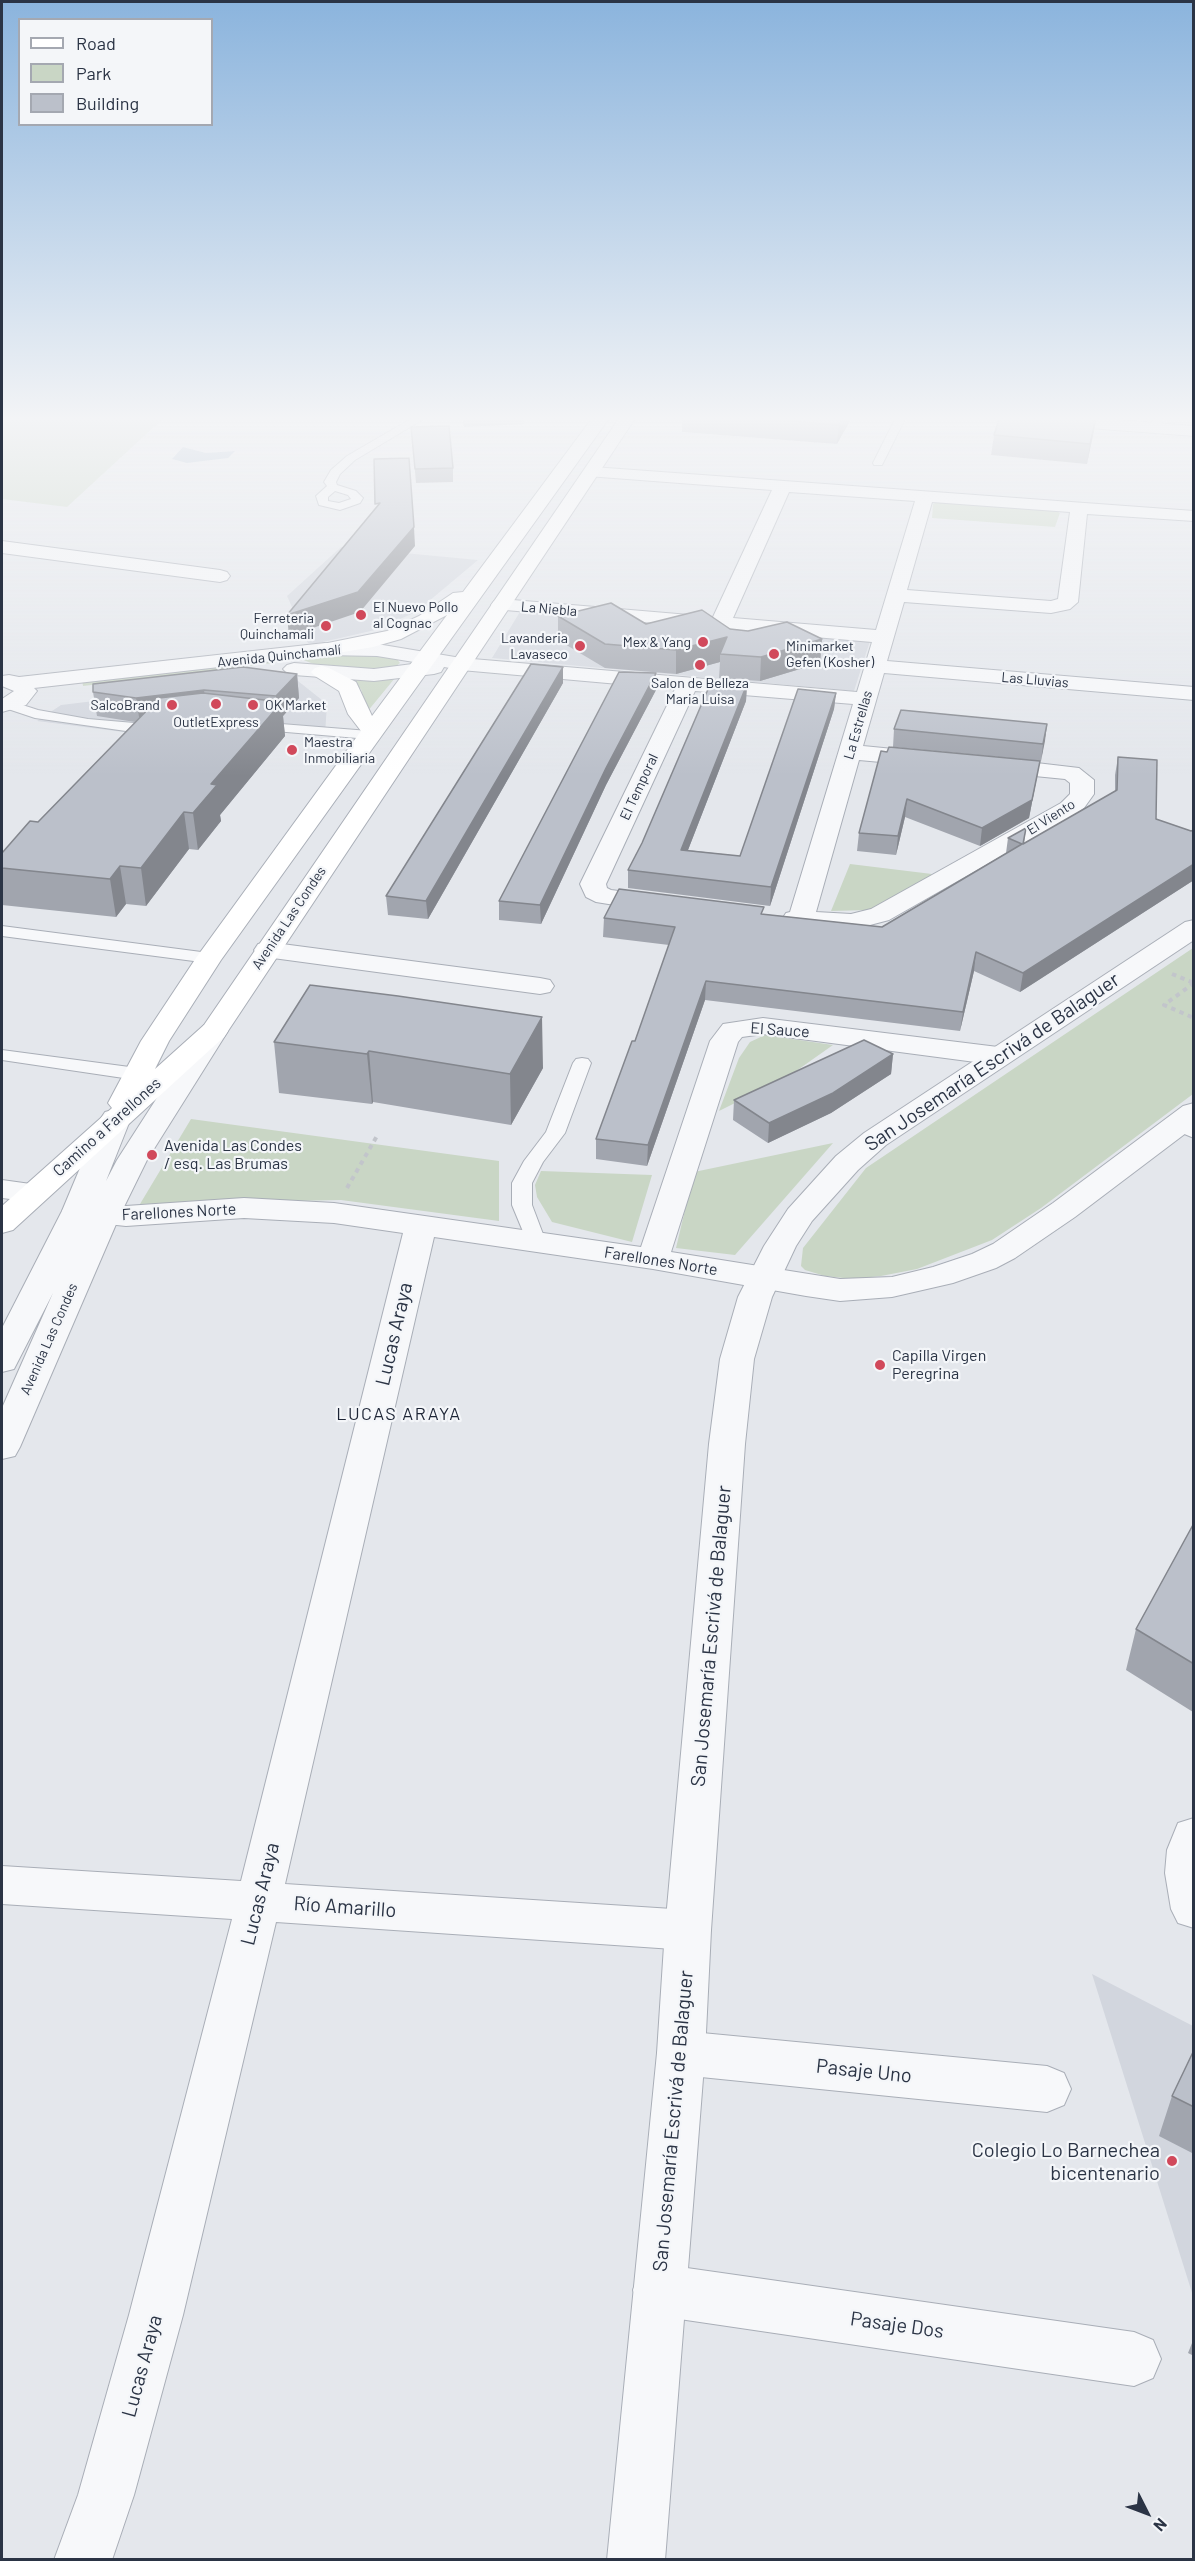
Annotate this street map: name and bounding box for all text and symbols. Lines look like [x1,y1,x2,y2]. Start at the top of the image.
legend [18,18,213,126]
text: Road [76,32,116,54]
text: Park [76,62,111,84]
text: Building [76,92,139,114]
street label: La Niebla [520,598,578,620]
place label: El Nuevo Pollo al Cognac [373,599,458,632]
marker: El Nuevo Pollo al Cognac [354,608,368,622]
place label: Ferreteria Quinchamali [240,610,314,642]
marker: Ferreteria Quinchamali [319,619,333,633]
place label: Lavanderia Lavaseco [501,630,568,662]
place label: Mex & Yang [623,634,691,650]
marker: Mex & Yang [696,635,710,649]
place label: Minimarket Gefen (Kosher) [786,638,874,670]
marker: Lavanderia Lavaseco [573,639,587,653]
street label: Avenida Quinchamalí [216,641,342,671]
marker: Minimarket Gefen (Kosher) [767,647,781,661]
marker: Salon de Belleza Maria Luisa [693,658,707,672]
street label: Las Lluvias [1001,669,1069,691]
place label: Salon de Belleza Maria Luisa [651,675,749,708]
street label: La Estrellas [840,689,876,761]
place label: SalcoBrand [91,697,160,713]
marker: OutletExpress [209,697,223,711]
place label: OK Market [265,697,327,713]
marker: SalcoBrand [165,698,179,712]
marker: OK Market [246,698,260,712]
place label: OutletExpress [173,714,259,730]
place label: Maestra Inmobiliaria [304,734,375,766]
marker: Maestra Inmobiliaria [285,743,299,757]
street label: El Temporal [616,751,662,823]
street label: El Viento [1024,796,1078,838]
street label: Avenida Las Condes [248,863,330,973]
street label: San Josemaría Escrivá de Balaguer [860,968,1124,1156]
street label: El Sauce [750,1018,810,1042]
street label: Camino a Farellones [49,1073,165,1181]
place label: Avenida Las Condes / esq. Las Brumas [164,1136,302,1174]
marker: Avenida Las Condes / esq. Las Brumas [145,1148,159,1162]
street label: Farellones Norte [121,1199,237,1225]
street label: Farellones Norte [603,1243,719,1279]
street label: Avenida Las Condes [17,1280,81,1398]
street label: Lucas Araya [370,1280,418,1388]
place label: Capilla Virgen Peregrina [892,1346,986,1384]
marker: Capilla Virgen Peregrina [873,1358,887,1372]
district label: LUCAS ARAYA [336,1403,462,1425]
street label: San Josemaría Escrivá de Balaguer [686,1484,736,1788]
street label: Lucas Araya [236,1840,284,1948]
street label: Río Amarillo [293,1891,397,1923]
street label: San Josemaría Escrivá de Balaguer [648,1969,698,2273]
street label: Pasaje Uno [815,2054,913,2088]
place label: Colegio Lo Barnechea bicentenario [972,2138,1160,2185]
marker: Colegio Lo Barnechea bicentenario [1165,2154,1179,2168]
street label: Pasaje Dos [849,2307,945,2343]
street label: Lucas Araya [117,2312,167,2420]
north arrow [1117,2483,1177,2543]
text: N [1150,2515,1171,2536]

